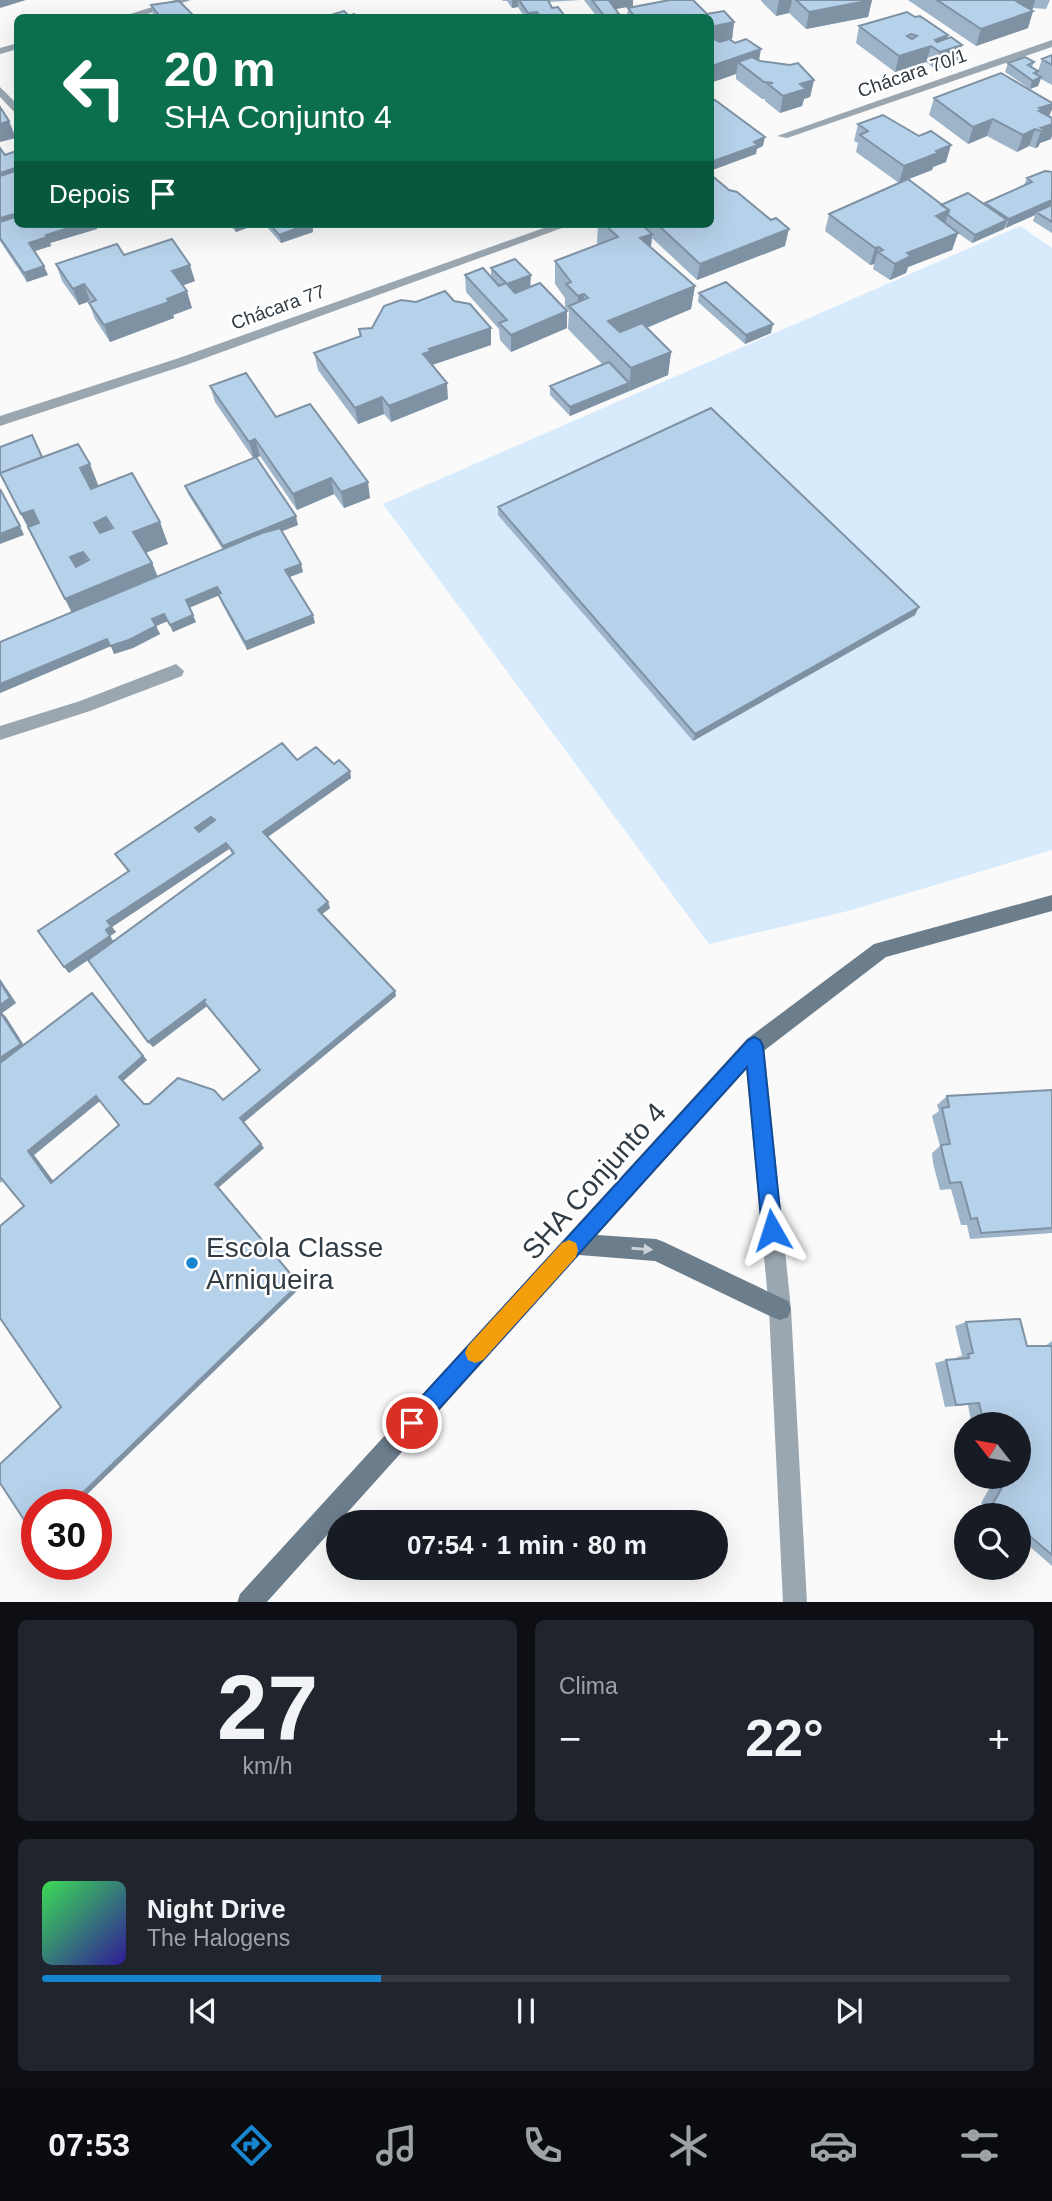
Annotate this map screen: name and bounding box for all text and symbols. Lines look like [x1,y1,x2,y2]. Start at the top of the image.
icon: left [49,42,140,133]
text: 20 m [164,42,276,96]
street label: Chácara 70/1 [855,45,969,101]
text: SHA Conjunto 4 [164,99,392,135]
icon: arrive [144,175,182,213]
text: Depois [49,179,130,209]
street label: Chácara 77 [228,280,328,334]
street label: SHA Conjunto 4 [516,1097,672,1265]
position arrow [735,1193,809,1267]
place label: Escola Classe Arniqueira [206,1232,383,1295]
one-way arrow [631,1243,653,1254]
marker: Escola Classe Arniqueira [184,1255,200,1271]
pin [382,1393,442,1453]
icon: arrive [393,1404,431,1442]
north arrow [954,1412,1031,1489]
map controls [954,1412,1031,1580]
speed limit sign: 30 [21,1489,112,1580]
button: search [954,1503,1031,1580]
text: 07:54 · 1 min · 80 m [407,1530,647,1560]
text: 27 [217,1657,318,1758]
text: Clima [559,1673,618,1699]
text: 22° [745,1709,824,1767]
text: − [559,1718,581,1760]
text: + [988,1718,1010,1760]
text: km/h [243,1753,292,1779]
text: Night Drive [147,1894,286,1924]
text: The Halogens [147,1925,290,1951]
icon: previous [184,1992,222,2030]
icon: pause [507,1992,545,2030]
icon: next [830,1992,868,2030]
icon: directions [227,2121,276,2170]
icon: music [372,2121,421,2170]
icon: phone [518,2121,567,2170]
icon: climate [664,2121,713,2170]
icon: car [809,2121,858,2170]
icon: filters [955,2121,1004,2170]
text: 07:53 [48,2127,130,2163]

